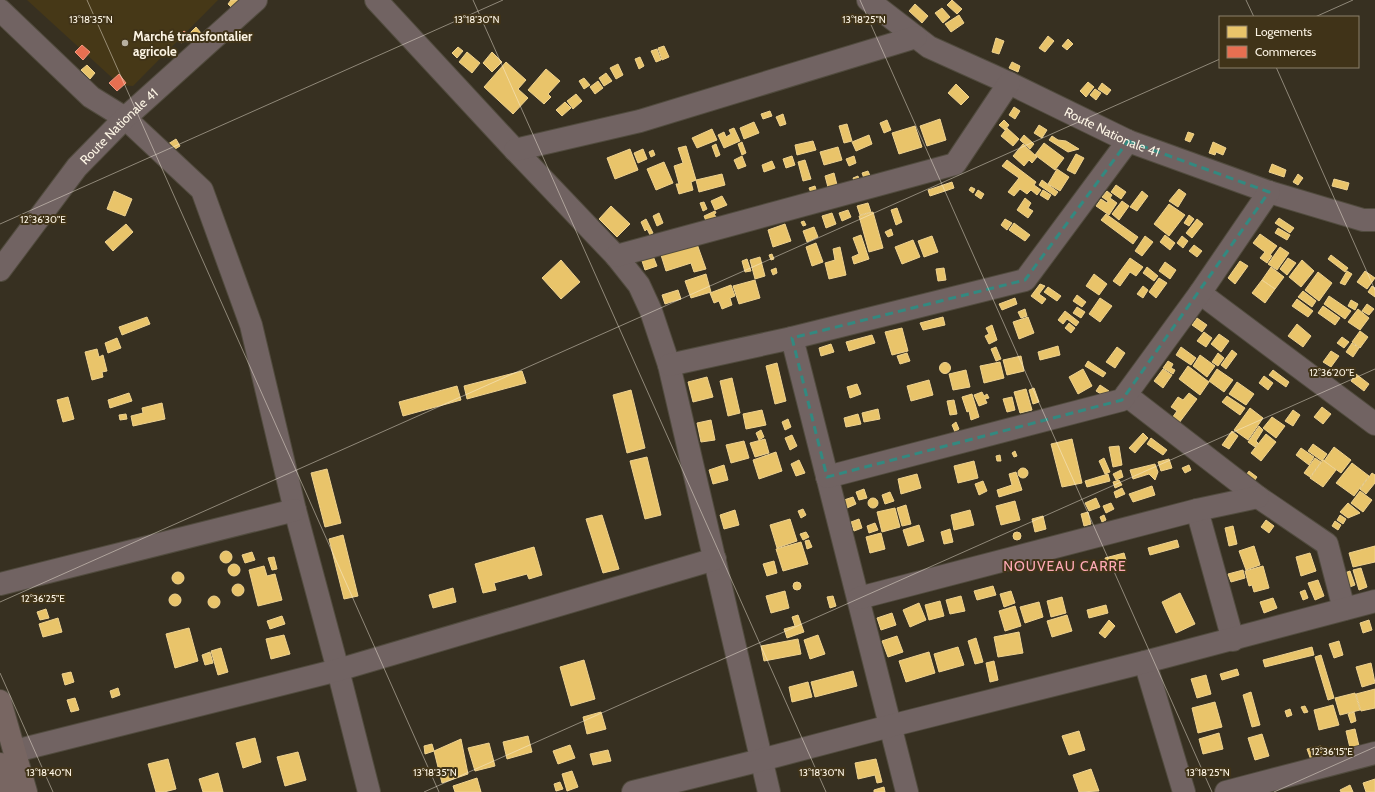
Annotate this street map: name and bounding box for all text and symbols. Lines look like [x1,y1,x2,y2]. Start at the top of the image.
text: 13°18'35"N [69,13,113,26]
text: 13°18'30"N [454,13,500,26]
text: 13°18'25"N [842,13,886,26]
legend [1219,16,1359,68]
text: Logements [1255,24,1312,39]
place label: Marché transfontalier agricole [133,28,253,59]
marker: Marché transfontalier agricole [120,38,130,48]
text: Commerces [1255,44,1316,59]
street label: Route Nationale 41 [76,84,161,168]
street label: Route Nationale 41 [1062,103,1162,160]
text: 12°36'30"E [20,213,66,226]
text: 12°36'20"E [1309,366,1355,379]
district label: NOUVEAU CARRE [1003,557,1127,575]
text: 12°36'25"E [21,592,65,605]
text: 12°36'15"E [1311,745,1353,758]
text: 13°18'40"N [26,766,72,779]
text: 13°18'35"N [413,766,457,779]
text: 13°18'30"N [799,766,845,779]
text: 13°18'25"N [1186,766,1230,779]

